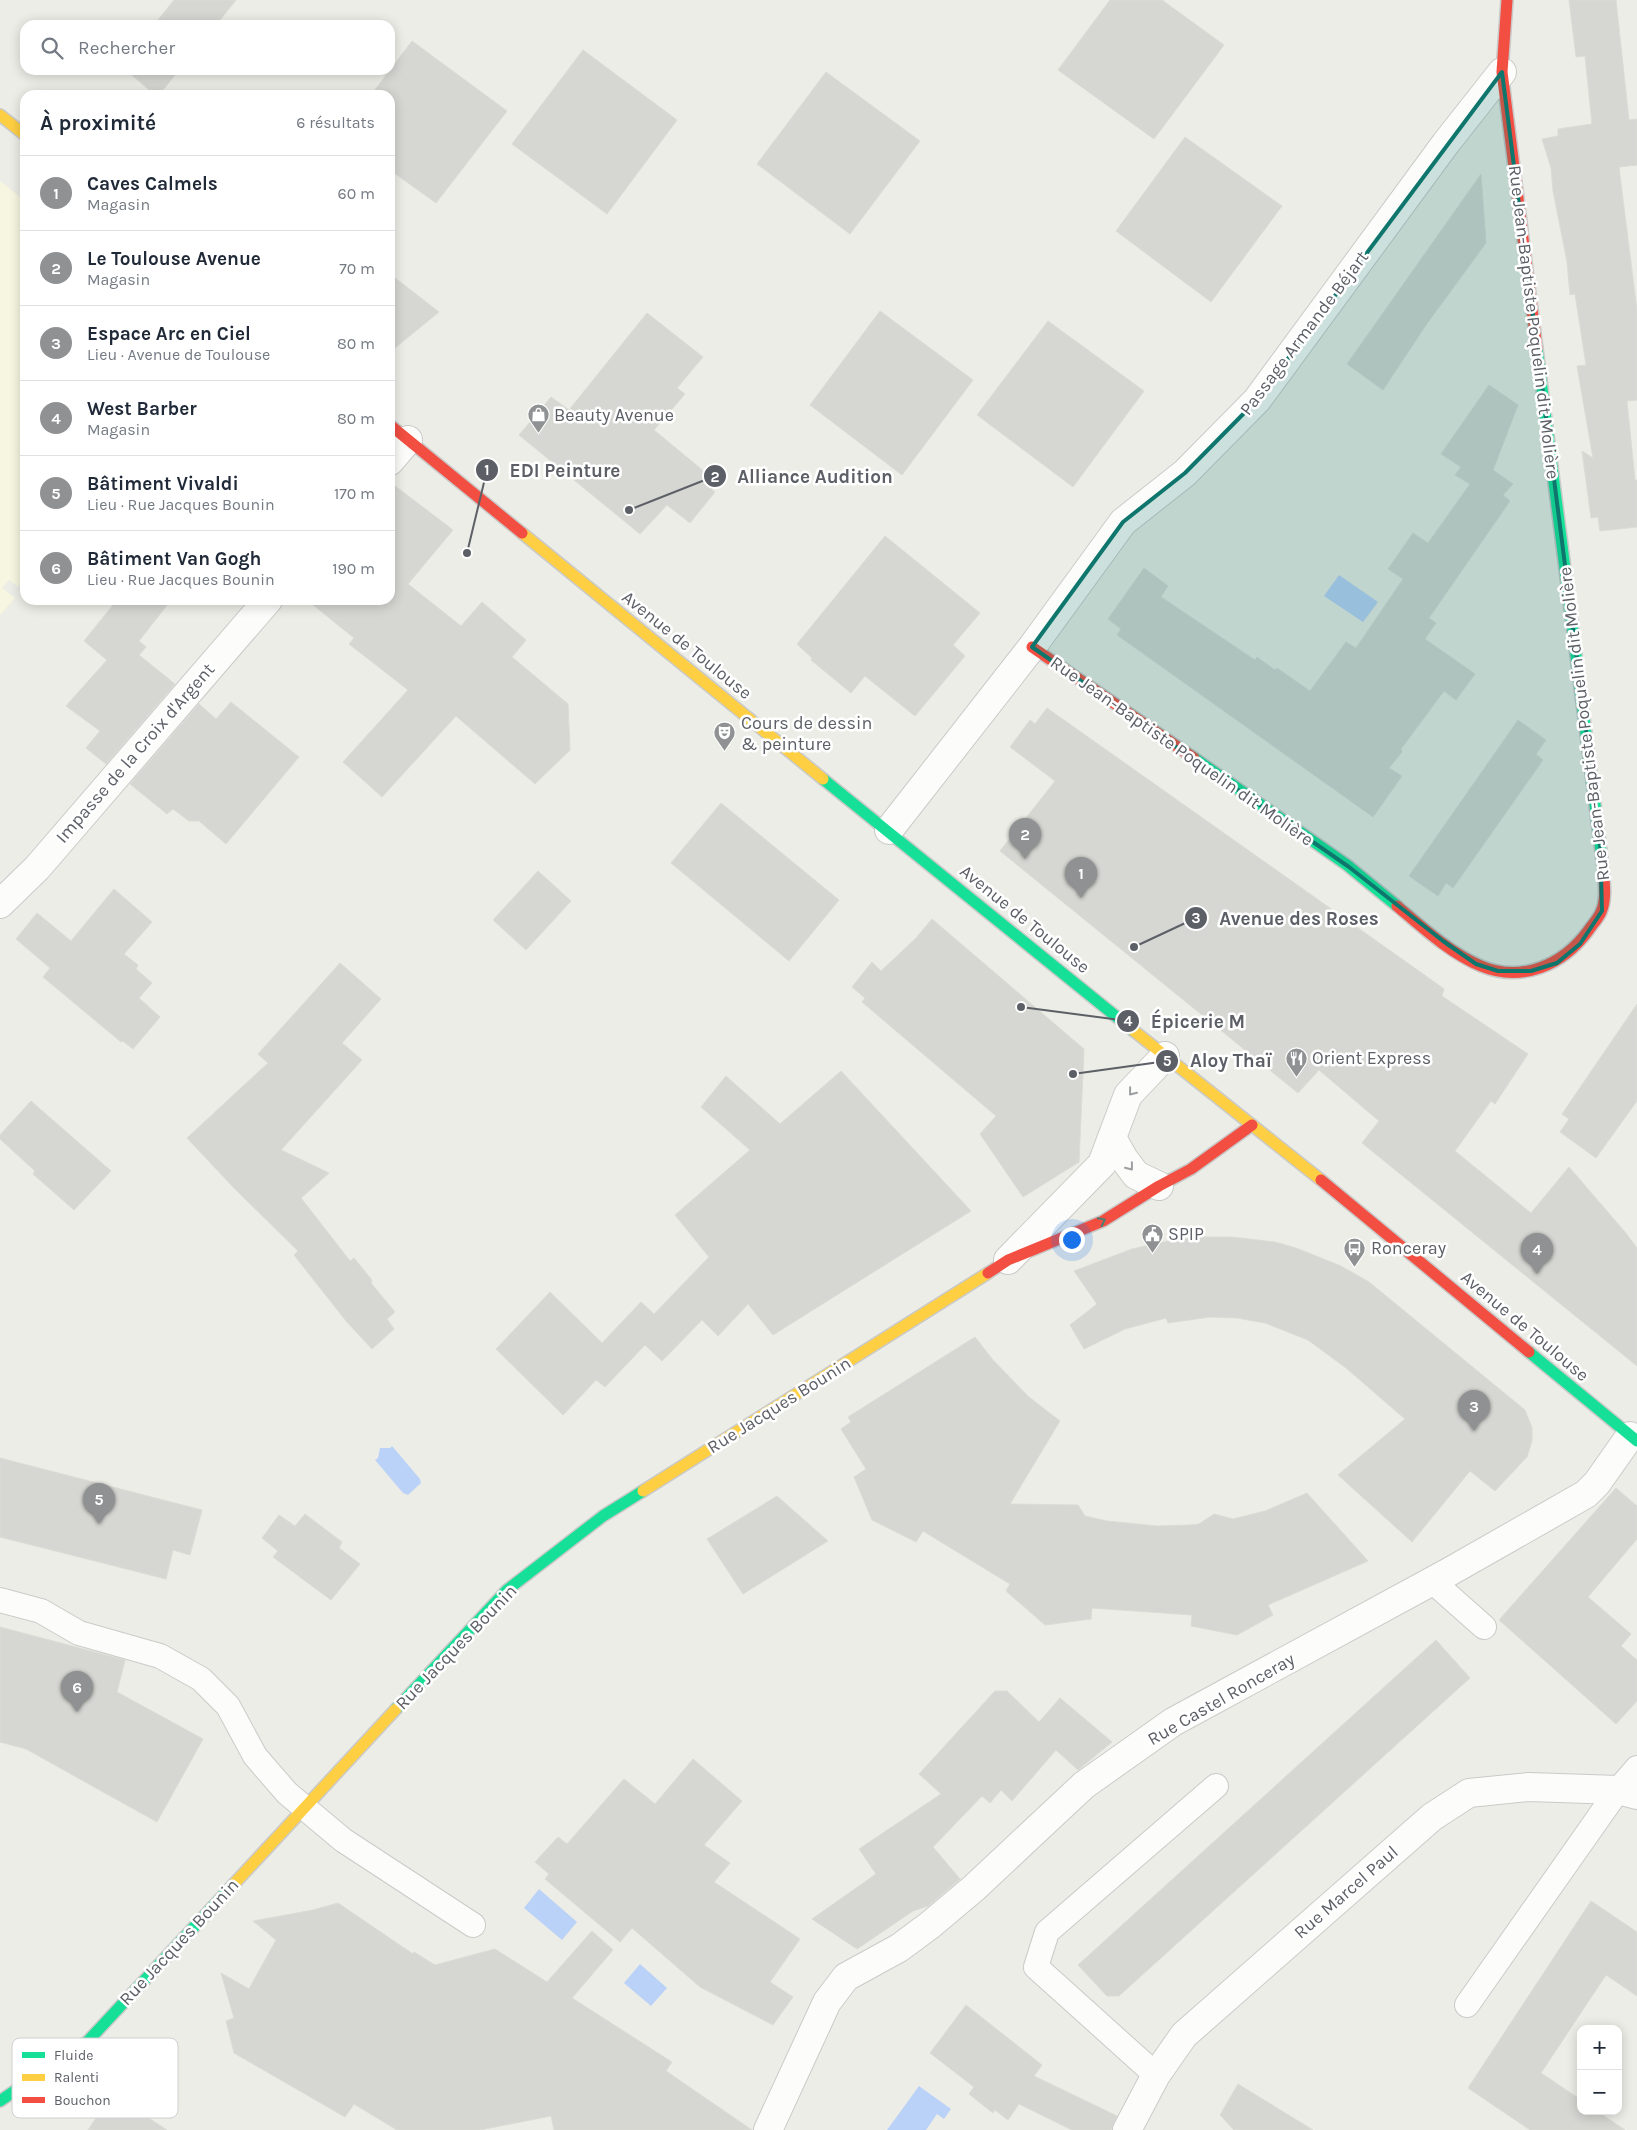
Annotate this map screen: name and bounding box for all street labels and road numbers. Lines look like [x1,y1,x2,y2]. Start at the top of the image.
street label: Rue Jean-Baptiste Poquelin dit Molière [1504,164,1564,480]
street label: Passage Armande Béjart [1235,246,1373,420]
street label: Rue Jean-Baptiste Poquelin dit Molière [1554,566,1614,882]
street label: Avenue de Toulouse [618,586,756,704]
street label: Rue Jean-Baptiste Poquelin dit Molière [1046,651,1318,851]
street label: Impasse de la Croix d'Argent [51,658,219,847]
street label: Avenue de Toulouse [956,860,1094,978]
street label: Avenue de Toulouse [1456,1266,1594,1386]
street label: Rue Jacques Bounin [703,1352,855,1458]
street label: Rue Jacques Bounin [391,1580,521,1714]
street label: Rue Castel Ronceray [1144,1648,1299,1750]
street label: Rue Marcel Paul [1289,1841,1403,1943]
street label: Rue Jacques Bounin [115,1874,243,2010]

